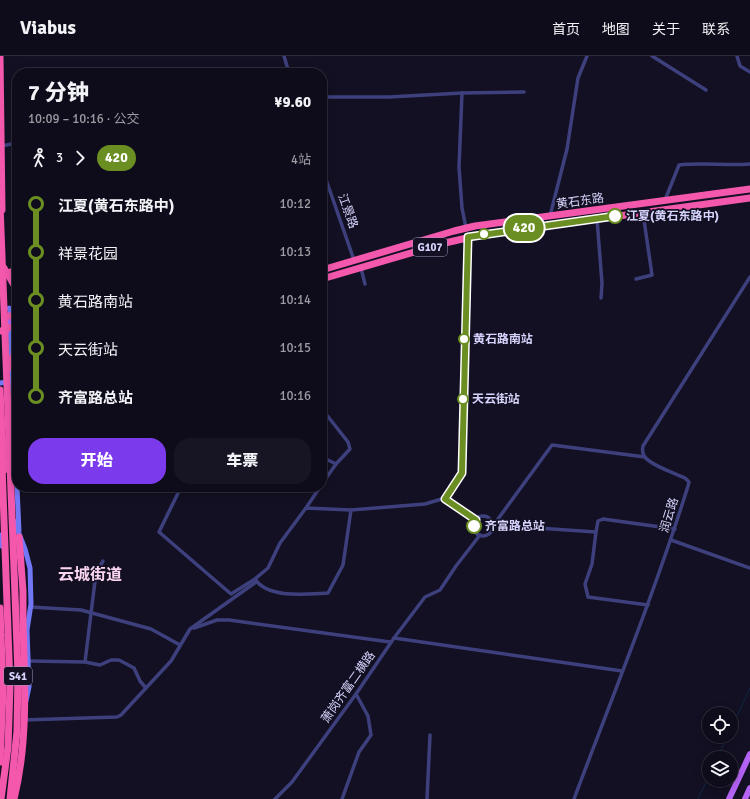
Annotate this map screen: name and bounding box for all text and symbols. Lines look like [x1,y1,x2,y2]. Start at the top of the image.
text: Viabus [20,16,76,40]
text: 首页 [552,21,580,38]
text: 地图 [602,21,630,38]
text: 关于 [652,21,680,38]
text: 联系 [702,21,730,38]
text: 7 分钟 [28,79,89,106]
text: ¥9.60 [274,93,311,111]
text: 10:09 – 10:16 · 公交 [28,111,139,127]
icon: walk [28,147,50,169]
icon: forward [69,147,91,169]
text: 420 [105,149,128,166]
text: 3 [56,150,63,166]
text: 4站 [291,152,311,168]
street label: 黄石东路 [555,191,605,212]
street label: 江景路 [334,192,361,231]
text: 10:12 [279,196,311,212]
text: 江夏(黄石东路中) [58,197,174,215]
marker: 江夏(黄石东路中) [607,208,623,224]
place label: 江夏(黄石东路中) [626,209,719,224]
line badge: 420 [501,215,547,241]
text: 420 [513,219,535,236]
unlabelled marker [478,228,490,240]
road number: G107 [413,238,447,256]
text: 10:13 [279,244,311,260]
text: 祥景花园 [58,245,118,263]
text: 10:14 [279,292,311,308]
text: 黄石路南站 [58,293,133,311]
place label: 黄石路南站 [473,332,533,347]
marker: 黄石路南站 [458,333,470,345]
text: 10:15 [279,340,311,356]
text: 天云街站 [58,341,118,359]
text: 10:16 [279,388,311,404]
text: 齐富路总站 [58,389,133,407]
place label: 天云街站 [472,392,520,407]
marker: 天云街站 [457,393,469,405]
button: 开始 [28,438,166,484]
button: 车票 [174,438,311,484]
street label: 润云路 [657,496,682,535]
marker: 齐富路总站 [466,518,482,534]
place label: 齐富路总站 [485,519,545,534]
district label: 云城街道 [58,565,122,585]
street label: 萧岗齐富二横路 [318,649,379,726]
road number: S41 [4,667,32,685]
map controls [702,707,738,787]
button: locate [702,707,738,743]
button: layers [702,751,738,787]

